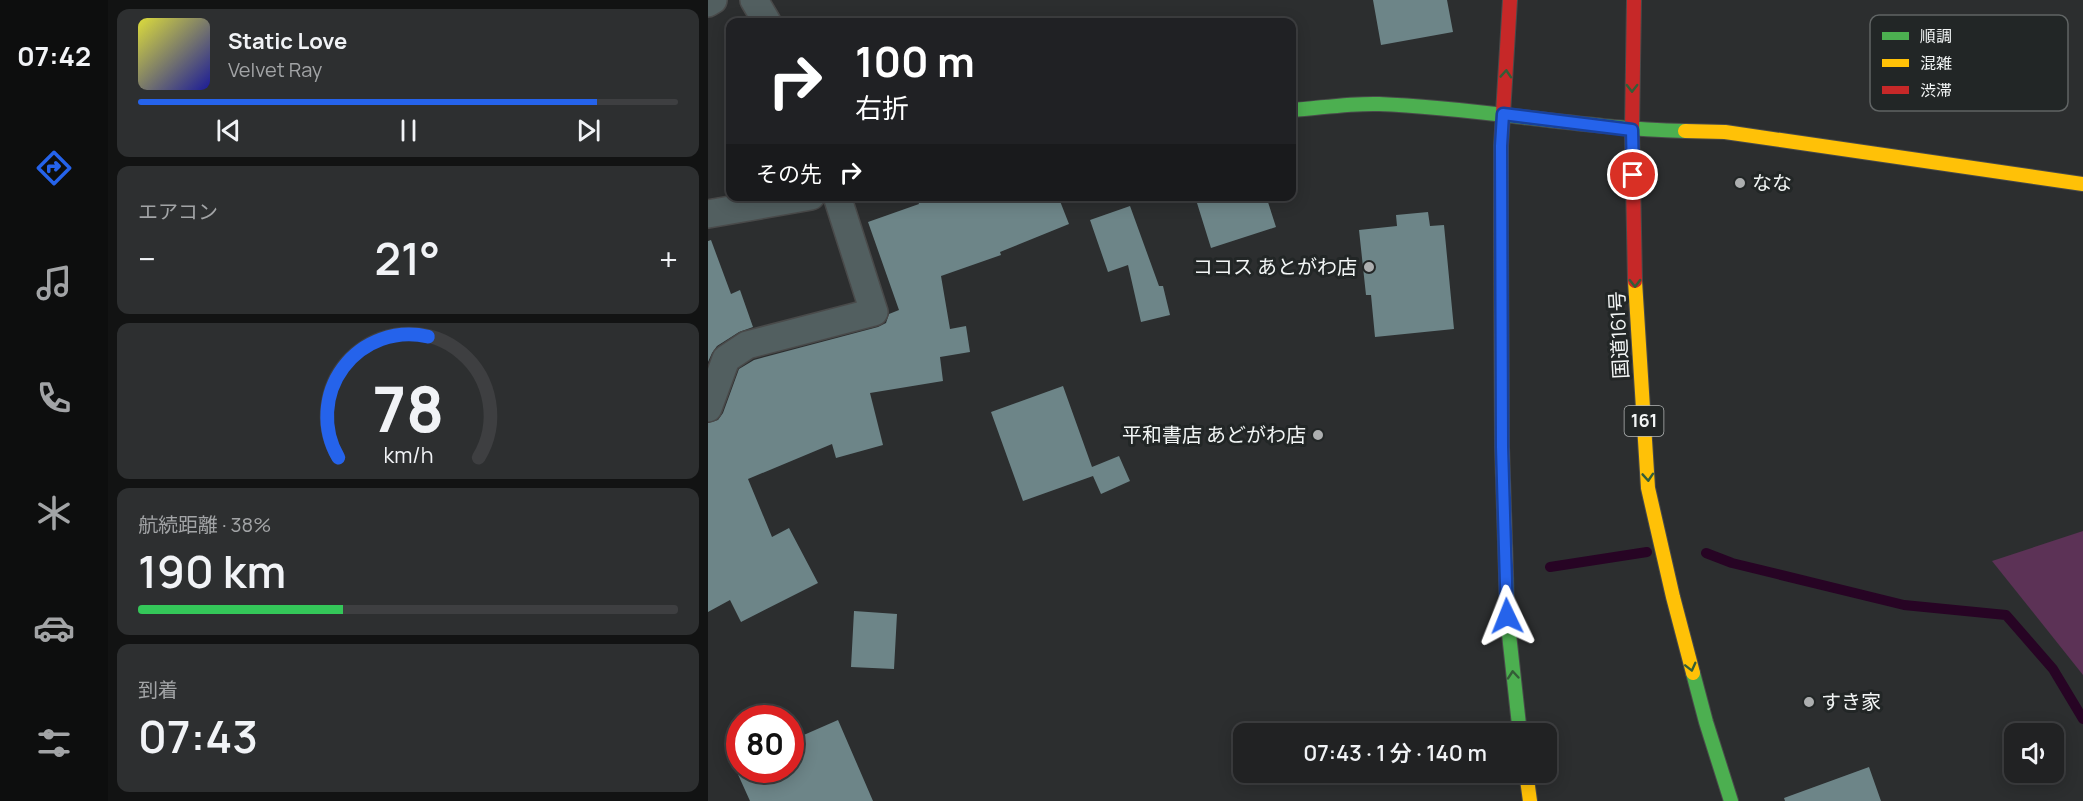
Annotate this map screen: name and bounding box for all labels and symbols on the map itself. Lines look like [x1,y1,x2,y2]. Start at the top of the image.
legend [1870,15,2068,111]
text: 順調 [1920,25,1952,47]
text: 混雑 [1920,52,1952,74]
one-way arrow [1499,70,1512,79]
text: 渋滞 [1920,79,1952,101]
one-way arrow [1626,83,1638,92]
pin [1607,149,1658,200]
place label: なな [1752,169,1792,196]
marker: なな [1733,176,1747,190]
place label: ココス あとがわ店 [1193,253,1357,280]
marker: ココス あとがわ店 [1362,260,1376,274]
one-way arrow [1629,278,1641,287]
street label: 国道161号 [1603,291,1634,380]
road number: 161 [1624,406,1664,436]
place label: 平和書店 あどがわ店 [1122,421,1306,448]
marker: 平和書店 あどがわ店 [1311,428,1325,442]
one-way arrow [1641,473,1654,482]
position arrow [1475,584,1539,648]
one-way arrow [1684,662,1697,672]
one-way arrow [1507,671,1520,680]
place label: すき家 [1821,688,1881,715]
marker: すき家 [1802,695,1816,709]
speed limit sign: 80 [726,705,804,783]

